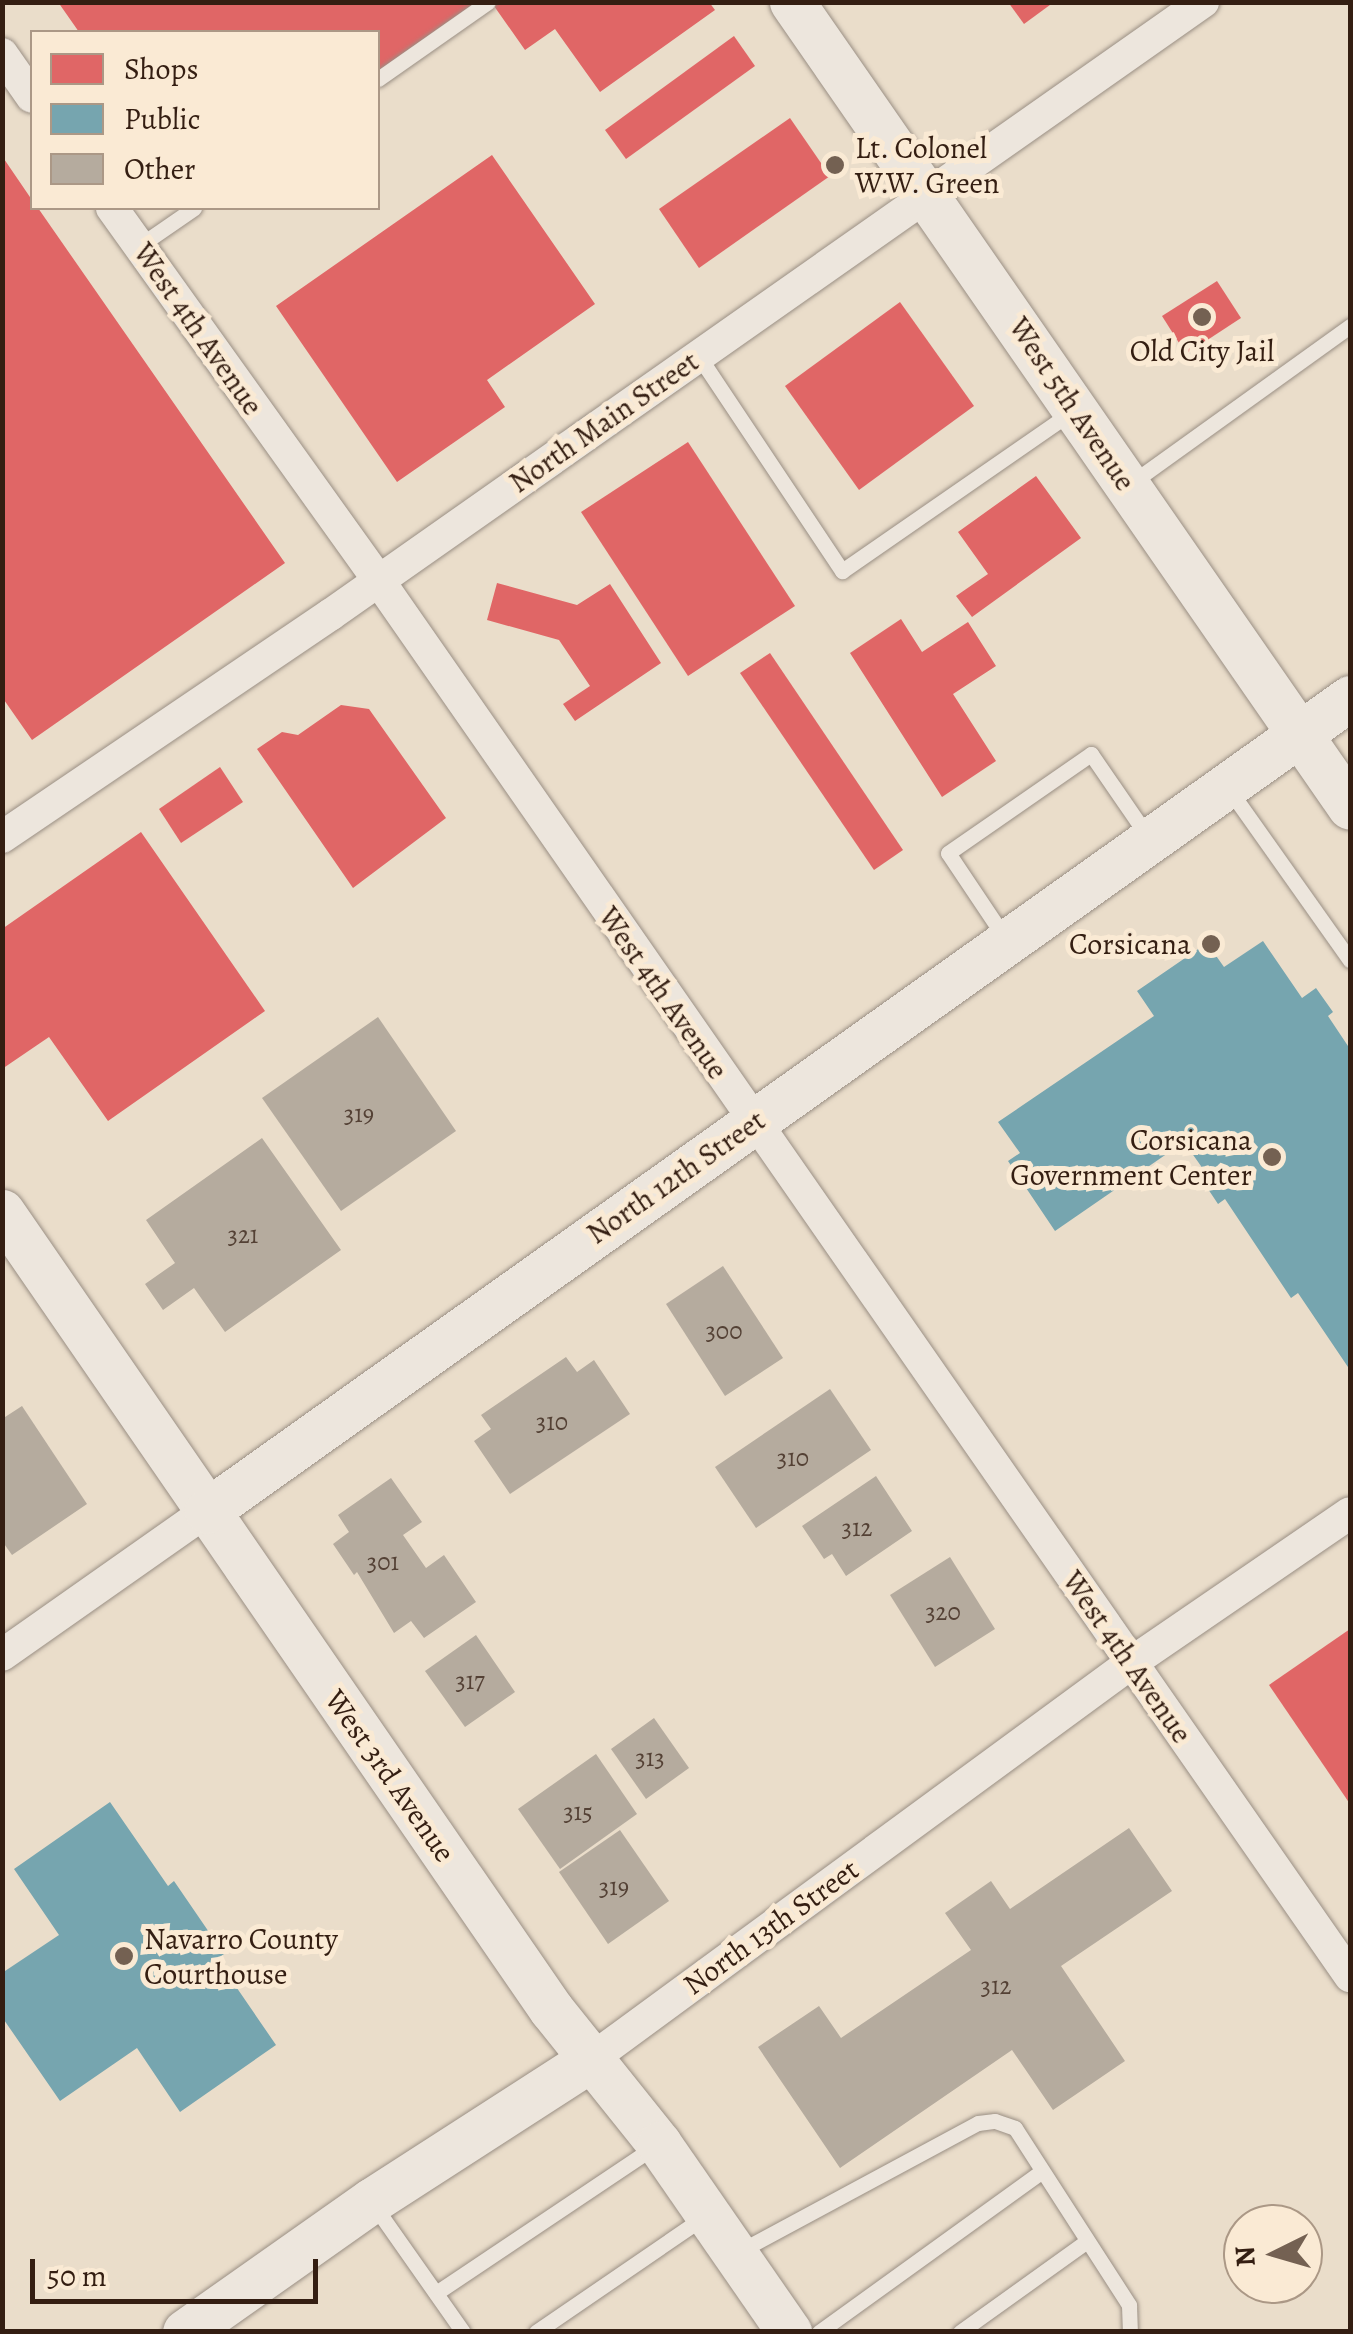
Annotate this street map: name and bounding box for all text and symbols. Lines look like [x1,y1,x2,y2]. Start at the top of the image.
legend [30,30,380,210]
text: Shops [124,49,198,89]
text: Public [124,99,201,139]
place label: Lt. Colonel W.W. Green [855,130,1000,200]
text: Other [124,149,196,189]
marker: Lt. Colonel W.W. Green [824,154,846,176]
street label: West 4th Avenue [125,236,271,422]
marker: Old City Jail [1191,306,1213,328]
street label: West 5th Avenue [1001,311,1143,497]
place label: Old City Jail [1130,333,1274,369]
street label: North Main Street [502,343,706,501]
street label: West 4th Avenue [590,900,736,1086]
place label: Corsicana [1069,926,1191,962]
marker: Corsicana [1200,933,1222,955]
house number: 319 [344,1099,374,1129]
street label: North 12th Street [580,1102,772,1252]
place label: Corsicana Government Center [1010,1122,1252,1192]
marker: Corsicana Government Center [1261,1146,1283,1168]
house number: 321 [228,1220,258,1250]
house number: 300 [705,1316,743,1346]
house number: 310 [536,1407,568,1437]
house number: 310 [777,1443,809,1473]
house number: 312 [842,1513,872,1543]
house number: 301 [367,1547,399,1577]
street label: West 4th Avenue [1054,1564,1200,1750]
house number: 320 [925,1597,961,1627]
house number: 317 [455,1666,485,1696]
street label: West 3rd Avenue [317,1683,463,1869]
house number: 313 [635,1743,665,1773]
house number: 315 [563,1797,593,1827]
street label: North 13th Street [676,1851,866,2003]
house number: 319 [599,1872,629,1902]
place label: Navarro County Courthouse [144,1921,338,1992]
marker: Navarro County Courthouse [113,1945,135,1967]
house number: 312 [981,1971,1011,2001]
north arrow [1223,2204,1323,2304]
scale bar [35,2239,322,2301]
text: N [1225,2245,1265,2268]
text: 50 m [47,2256,107,2296]

